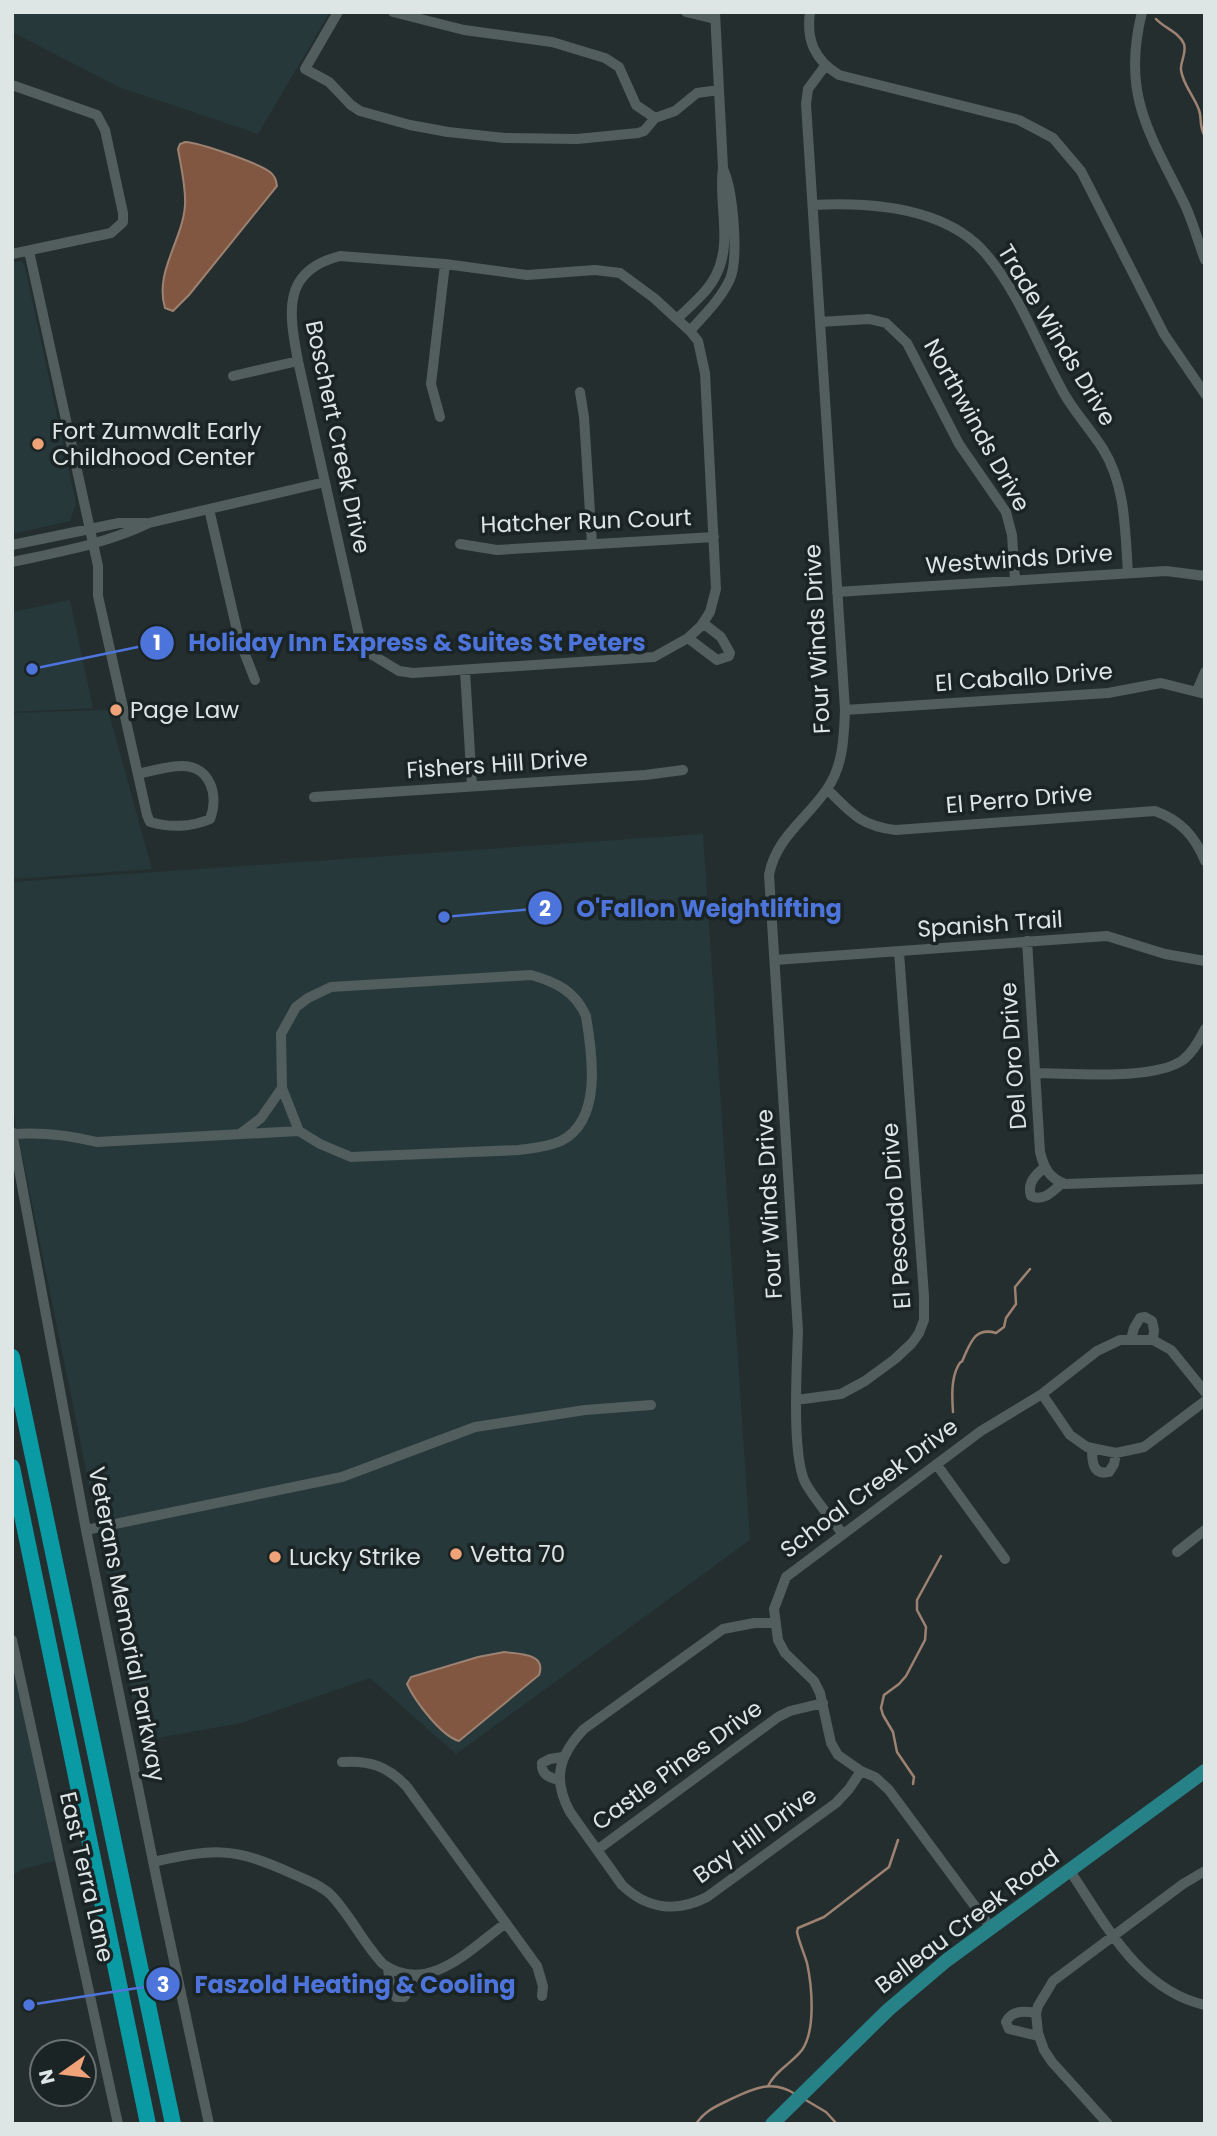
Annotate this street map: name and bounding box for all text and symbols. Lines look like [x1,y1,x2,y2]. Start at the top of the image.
street label: Trade Winds Drive [990,238,1124,432]
street label: Boschert Creek Drive [298,318,378,556]
street label: Northwinds Drive [916,333,1038,517]
place label: Fort Zumwalt Early Childhood Center [52,415,261,473]
marker: Fort Zumwalt Early Childhood Center [30,436,46,452]
street label: Hatcher Run Court [480,501,692,541]
street label: Westwinds Drive [924,536,1114,582]
street label: Four Winds Drive [796,543,838,735]
callout: Holiday Inn Express & Suites St Peters [139,621,660,666]
text: Holiday Inn Express & Suites St Peters [188,626,646,659]
text: 1 [153,628,161,657]
street label: El Caballo Drive [934,655,1114,699]
place label: Page Law [130,694,239,726]
marker: Page Law [108,702,124,718]
street label: Fishers Hill Drive [405,742,589,786]
street label: El Perro Drive [944,777,1094,821]
callout: O'Fallon Weightlifting [527,886,856,931]
text: O'Fallon Weightlifting [576,892,842,925]
text: 2 [539,894,551,923]
street label: Spanish Trail [916,903,1064,945]
street label: Del Oro Drive [992,981,1034,1131]
street label: Four Winds Drive [748,1108,790,1300]
street label: El Pescado Drive [874,1122,918,1310]
street label: Schoal Creek Drive [774,1411,964,1565]
street label: Veterans Memorial Parkway [81,1464,173,1784]
place label: Vetta 70 [470,1538,565,1570]
place label: Lucky Strike [289,1541,421,1573]
marker: Vetta 70 [448,1546,464,1562]
marker: Lucky Strike [267,1549,283,1565]
street label: Castle Pines Drive [585,1692,769,1838]
street label: Bay Hill Drive [687,1779,823,1891]
street label: East Terra Lane [52,1789,122,1965]
street label: Belleau Creek Road [868,1841,1066,2001]
callout: Faszold Heating & Cooling [145,1962,529,2007]
text: Faszold Heating & Cooling [194,1968,516,2001]
text: 3 [157,1970,169,1999]
north arrow [28,2038,98,2108]
text: N [32,2067,62,2087]

